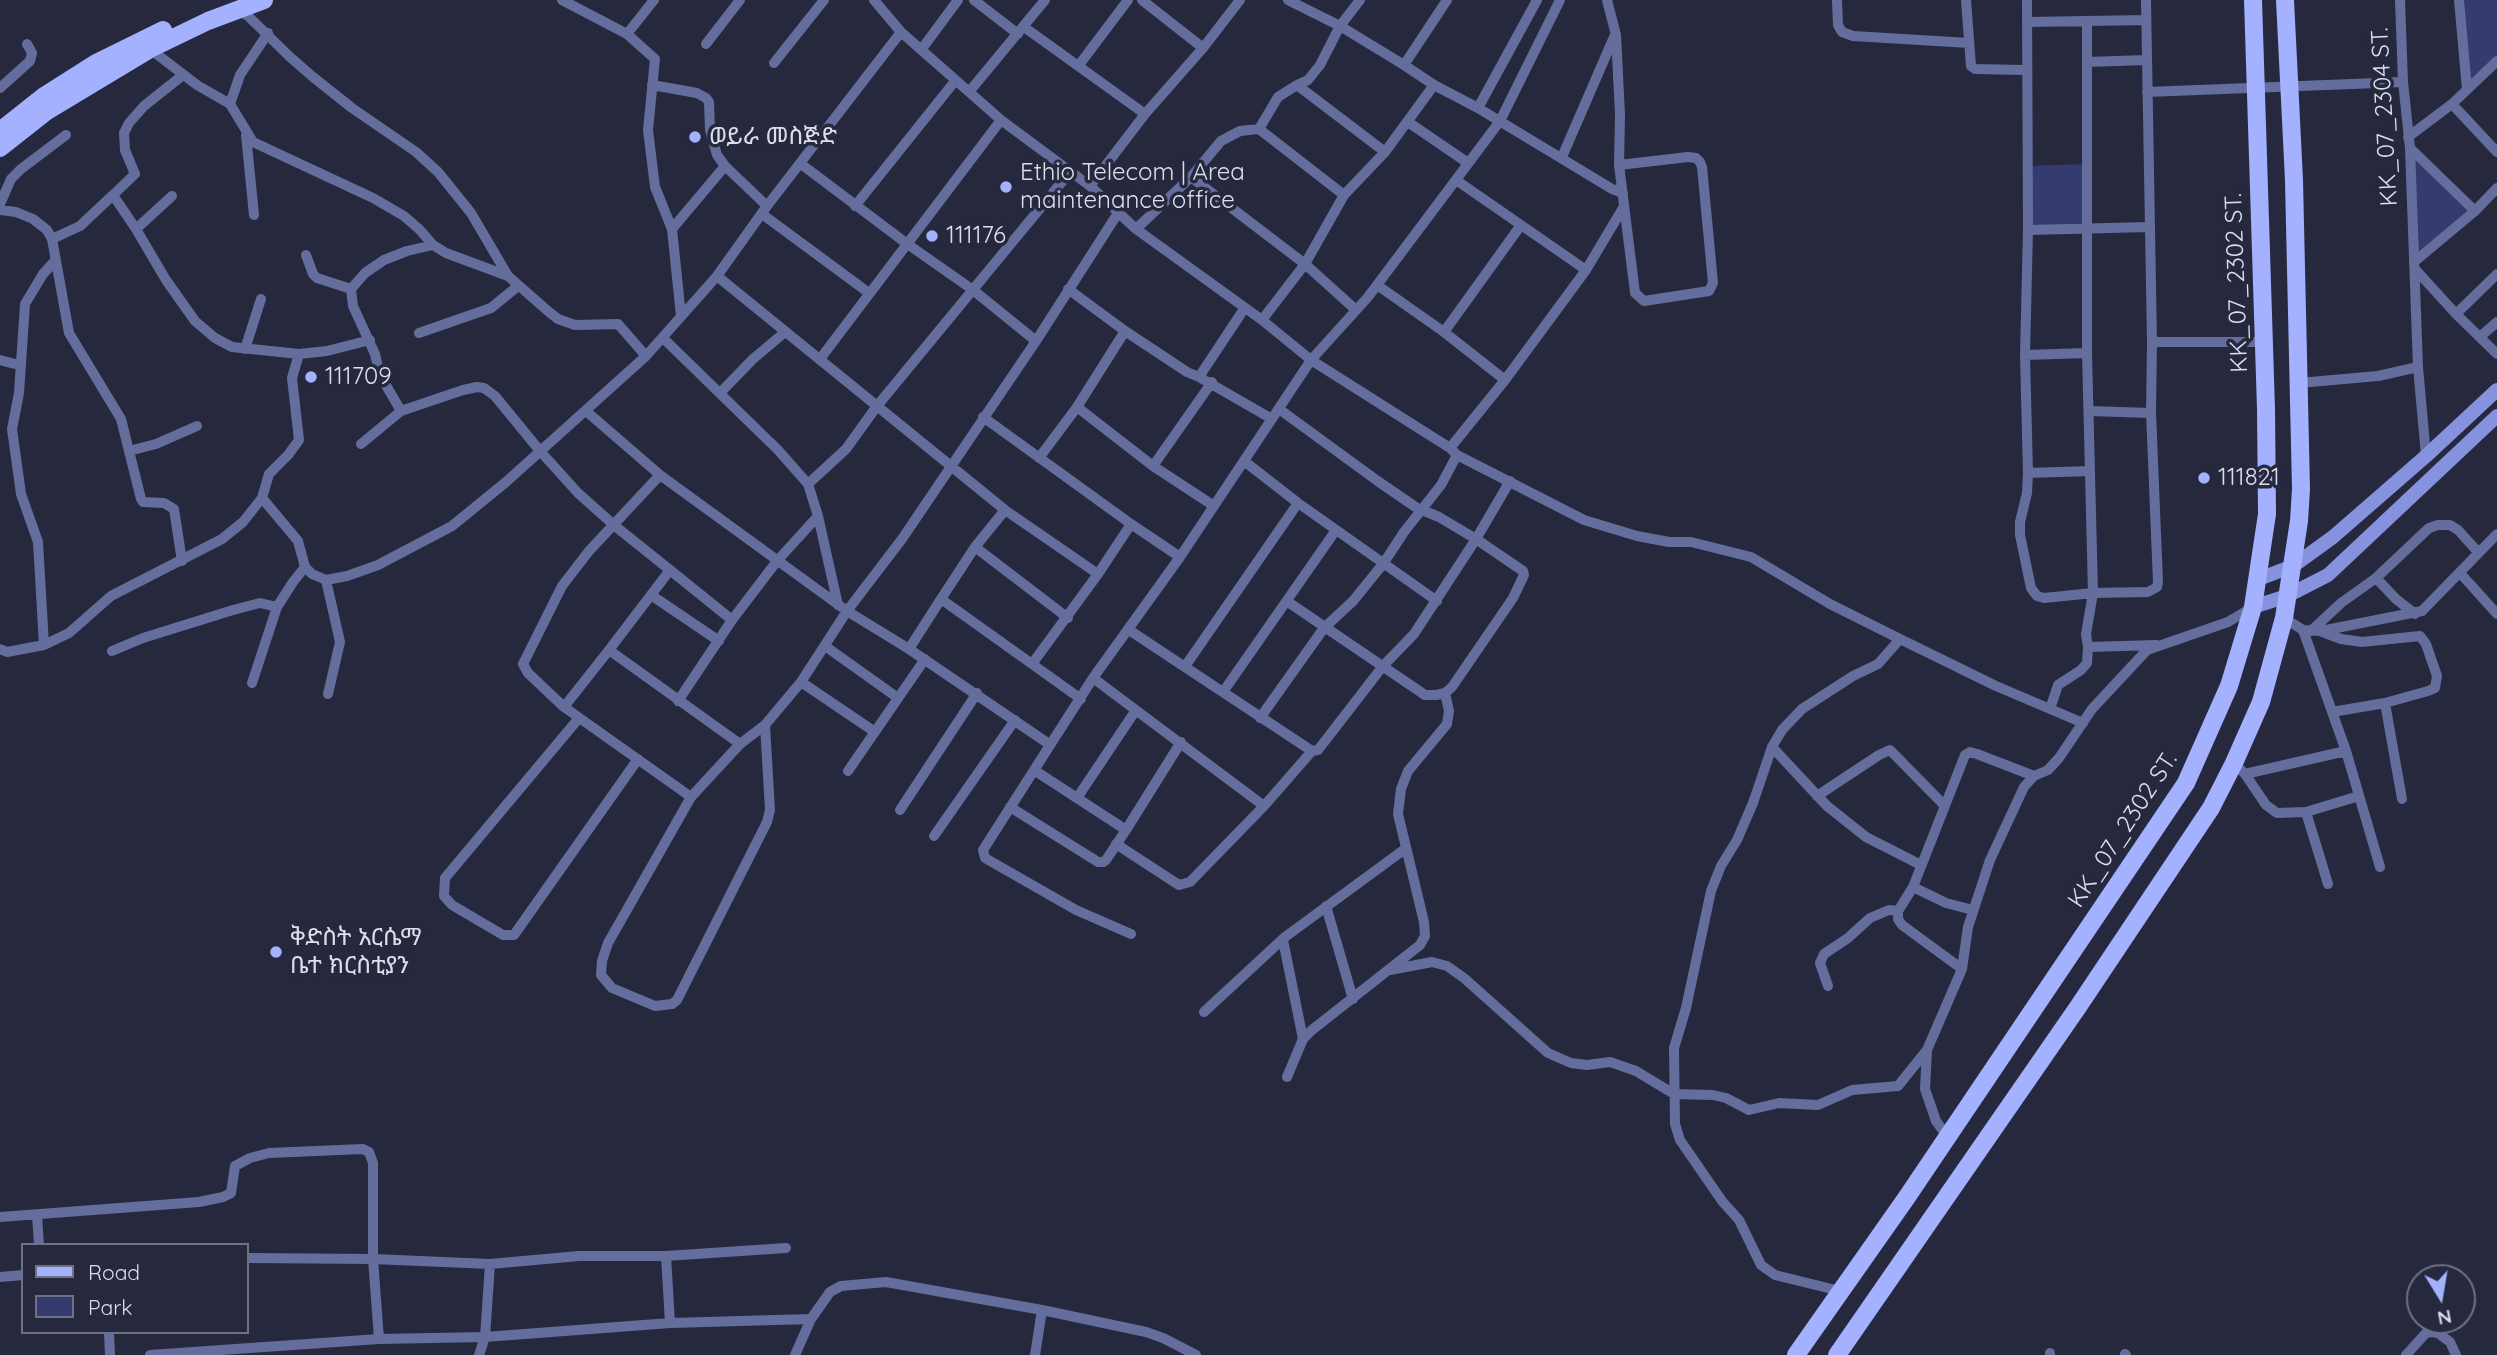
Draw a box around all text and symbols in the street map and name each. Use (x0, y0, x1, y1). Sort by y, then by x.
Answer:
street label: KK_07_2304 ST. (2366, 27, 2404, 207)
place label: ወይራ መስጅድ (709, 123, 837, 151)
marker: ወይራ መስጅድ (687, 129, 703, 145)
place label: Ethio Telecom | Area maintenance office (1020, 159, 1245, 215)
marker: Ethio Telecom | Area maintenance office (998, 179, 1014, 195)
street label: KK_07_2302 ST. (2219, 193, 2255, 373)
place label: 111176 (946, 222, 1006, 250)
marker: 111176 (924, 228, 940, 244)
place label: 111709 (325, 363, 392, 391)
marker: 111709 (303, 369, 319, 385)
place label: 111821 (2218, 464, 2280, 492)
marker: 111821 (2196, 470, 2212, 486)
street label: KK_07_2302 ST. (2062, 747, 2184, 913)
place label: ቅድስት አርሴማ ቤተ ክርስቲያን (290, 924, 422, 980)
marker: ቅድስት አርሴማ ቤተ ክርስቲያን (268, 944, 284, 960)
legend (21, 1243, 248, 1334)
text: Road (88, 1259, 140, 1285)
north arrow (2406, 1264, 2476, 1334)
text: Park (88, 1294, 132, 1320)
text: N (2435, 1305, 2454, 1331)

